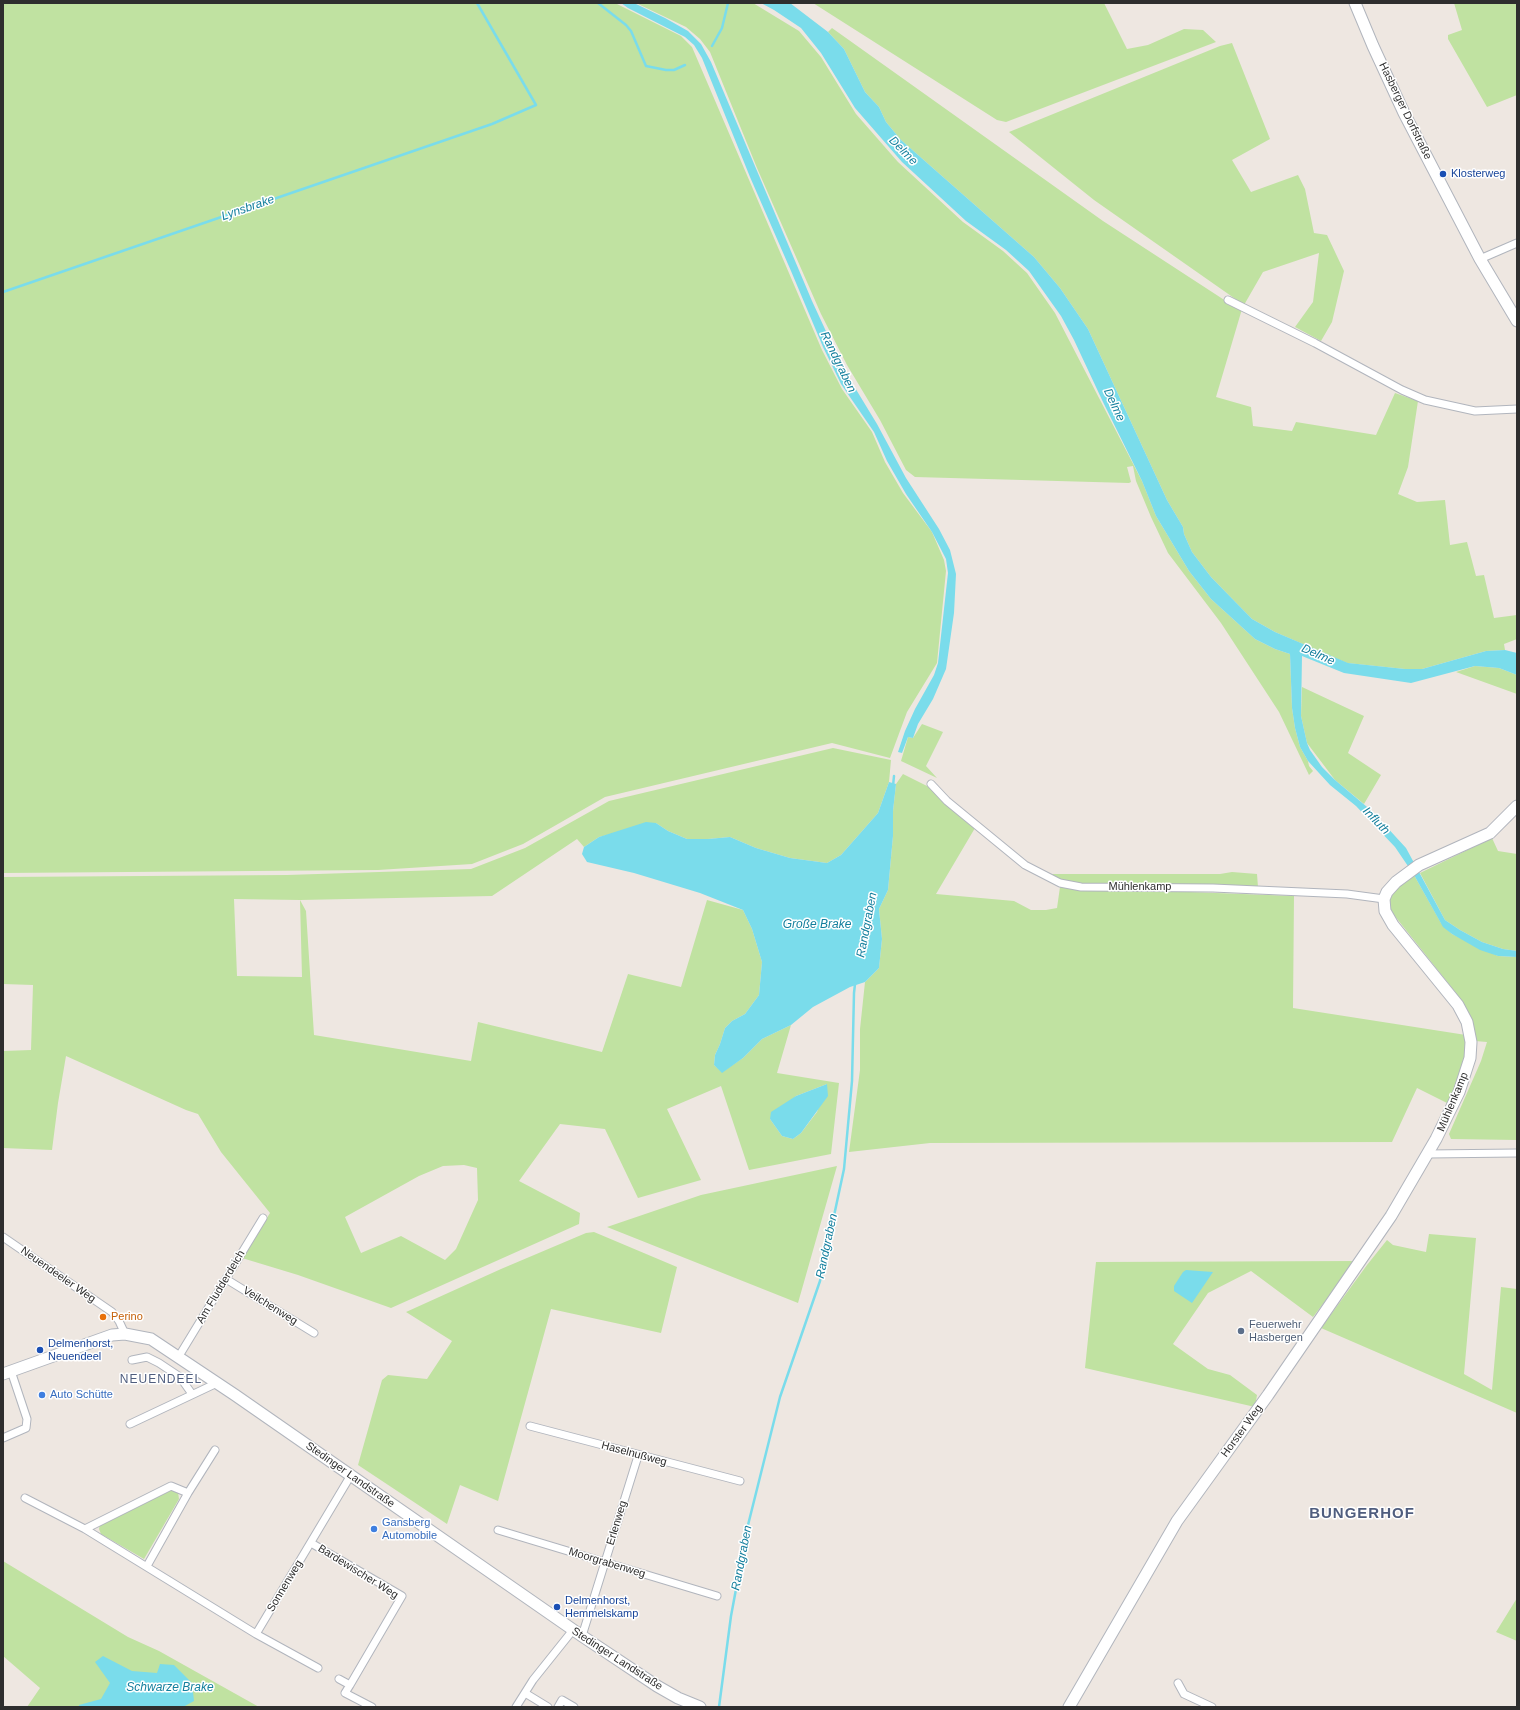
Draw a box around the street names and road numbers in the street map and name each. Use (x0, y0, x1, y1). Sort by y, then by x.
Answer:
street label: Hasberger Dorfstraße (1376, 60, 1434, 162)
street label: Mühlenkamp (1109, 880, 1171, 894)
street label: Mühlenkamp (1435, 1070, 1471, 1134)
street label: Neuendeeler Weg (18, 1244, 98, 1306)
street label: Am Fludderdeich (194, 1248, 248, 1326)
street label: Veilchenweg (240, 1284, 300, 1328)
street label: Horster Weg (1219, 1402, 1265, 1460)
street label: Stedinger Landstraße (303, 1439, 397, 1511)
street label: Haselnußweg (600, 1439, 668, 1469)
street label: Erlenweg (604, 1499, 630, 1547)
street label: Bardewischer Weg (315, 1542, 401, 1602)
street label: Moorgrabenweg (567, 1545, 647, 1581)
street label: Sonnenweg (264, 1558, 306, 1614)
street label: Stedinger Landstraße (569, 1625, 665, 1693)

